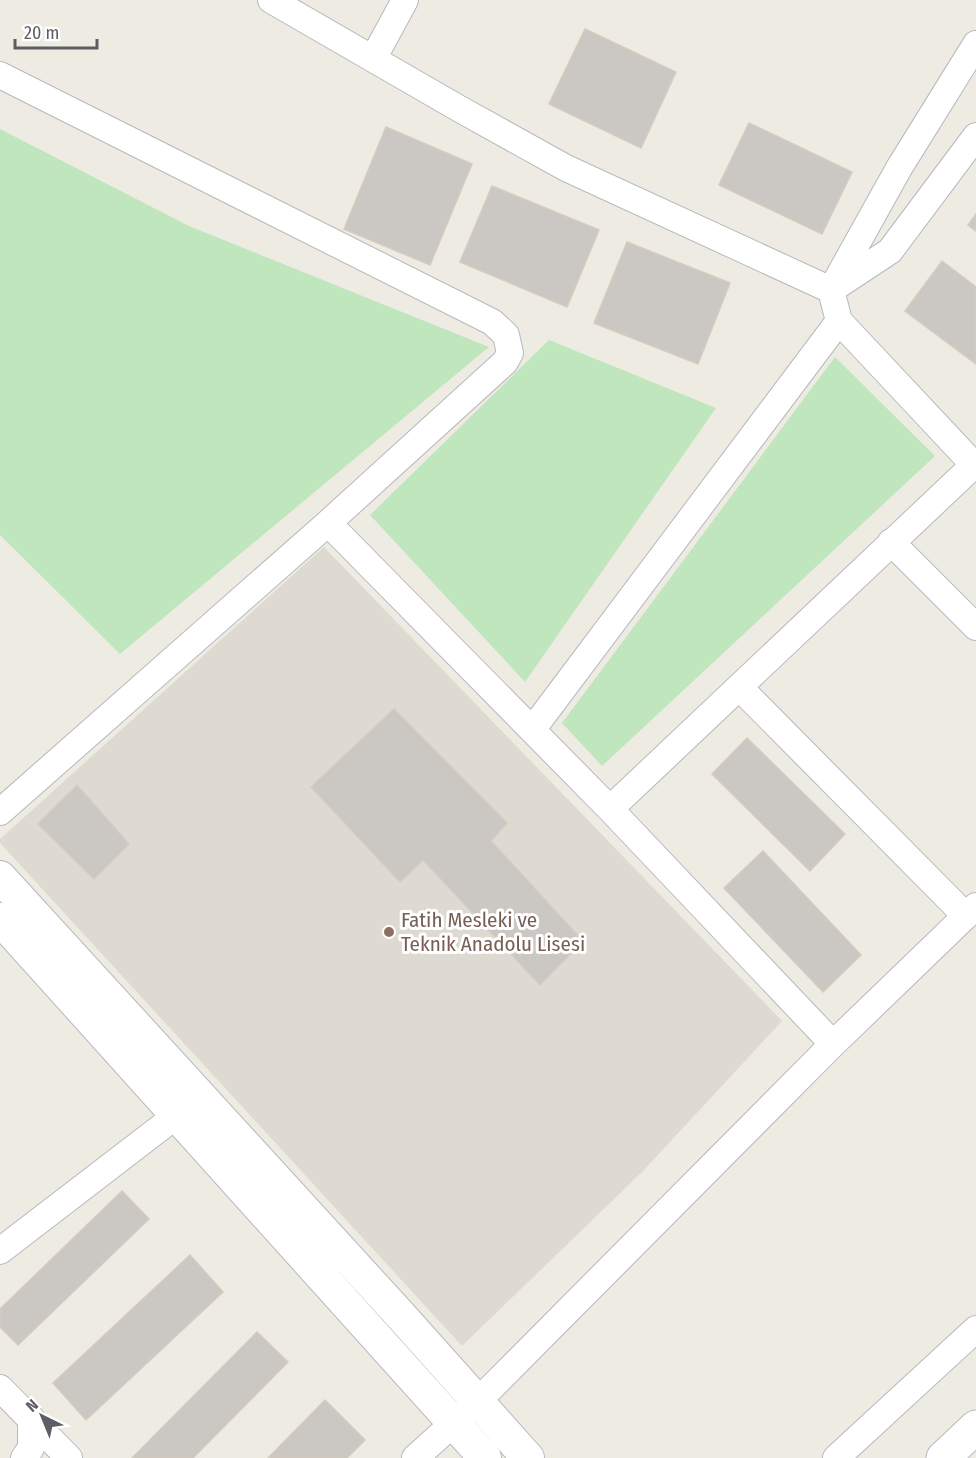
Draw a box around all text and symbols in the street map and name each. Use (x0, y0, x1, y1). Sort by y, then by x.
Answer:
scale bar (15, 12, 98, 50)
text: 20 m (24, 22, 59, 44)
place label: Fatih Mesleki ve Teknik Anadolu Lisesi (401, 907, 585, 957)
marker: Fatih Mesleki ve Teknik Anadolu Lisesi (382, 925, 396, 939)
north arrow (12, 1386, 72, 1446)
text: N (22, 1395, 42, 1416)

